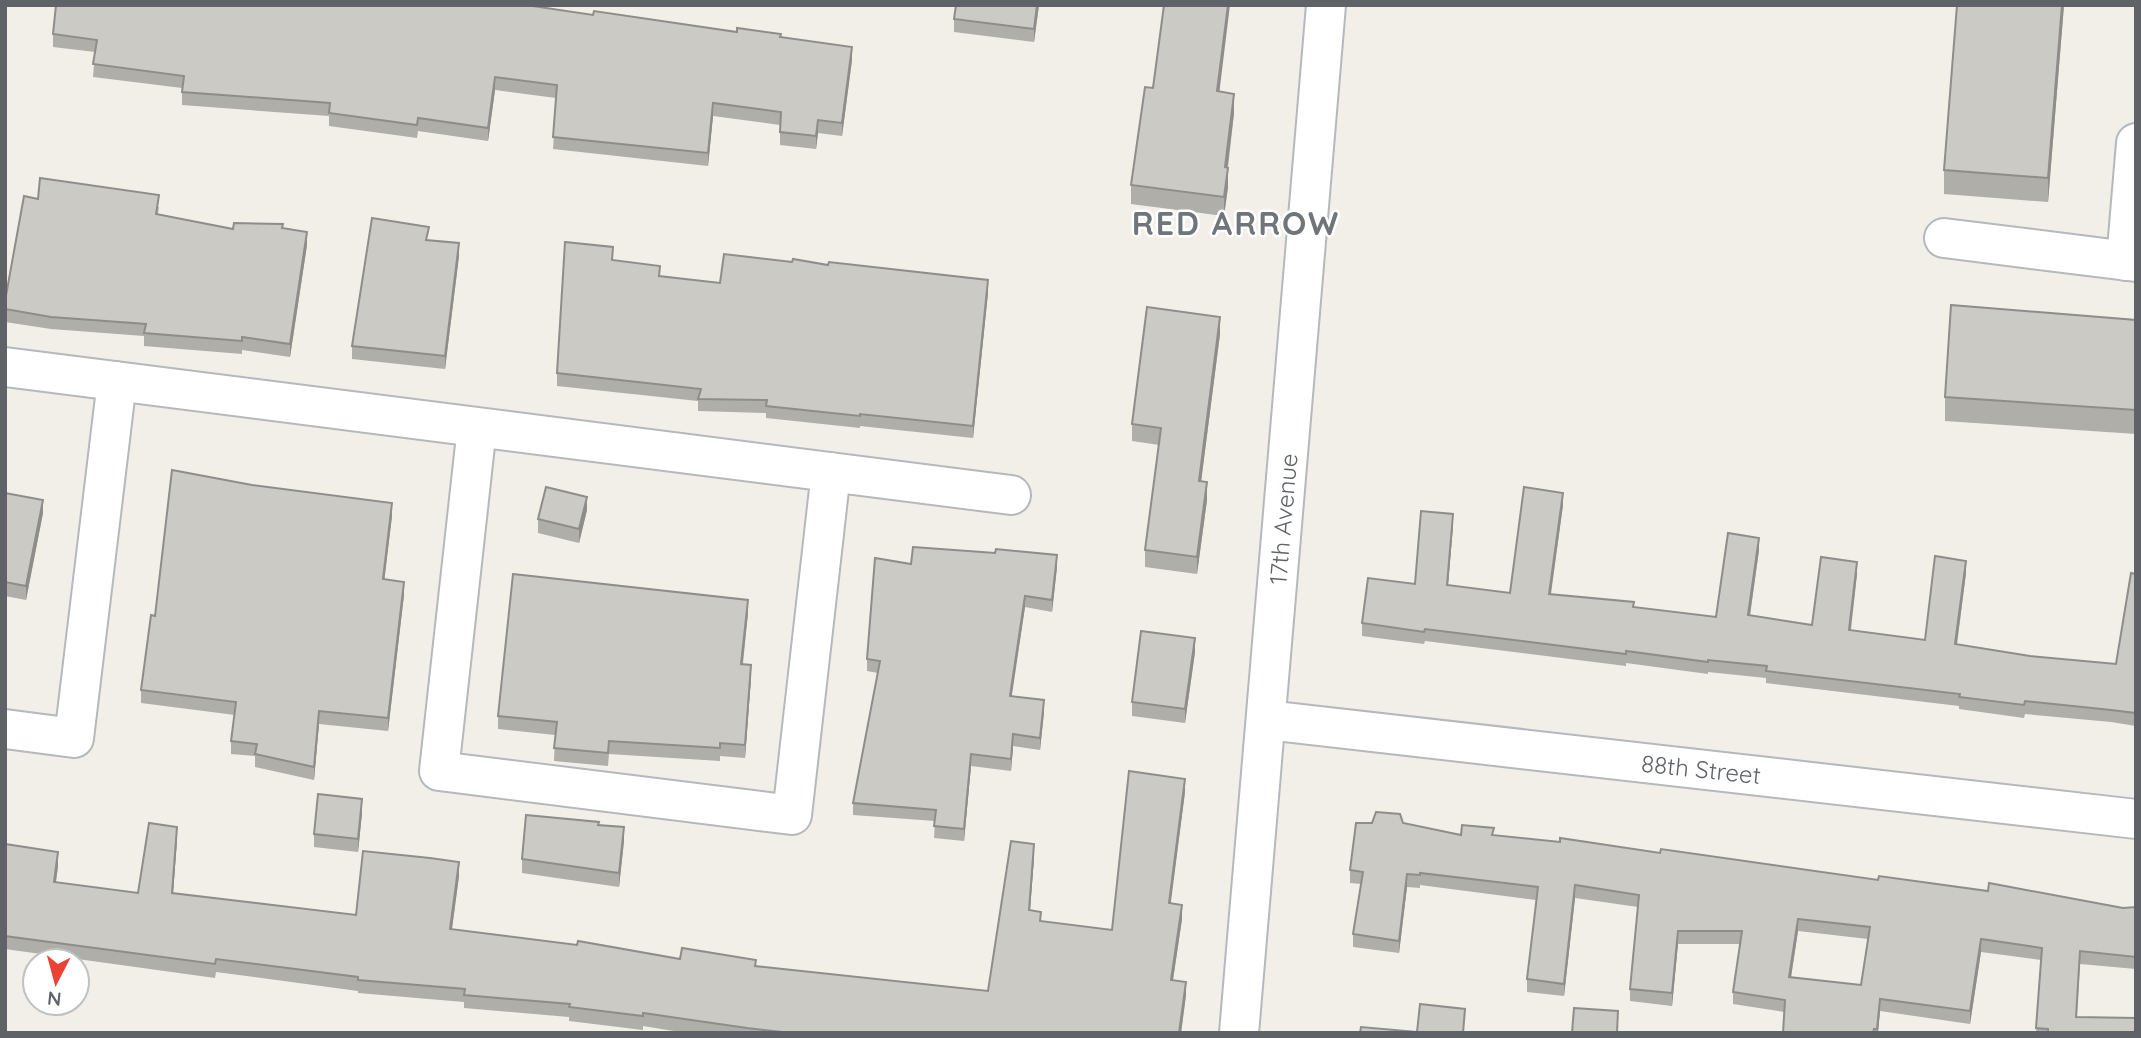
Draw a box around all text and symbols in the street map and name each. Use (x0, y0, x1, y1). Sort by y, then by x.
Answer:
district label: RED ARROW (1132, 203, 1340, 243)
street label: 17th Avenue (1262, 452, 1304, 586)
street label: 88th Street (1640, 748, 1762, 790)
north arrow (21, 947, 91, 1017)
text: N (46, 986, 62, 1012)

